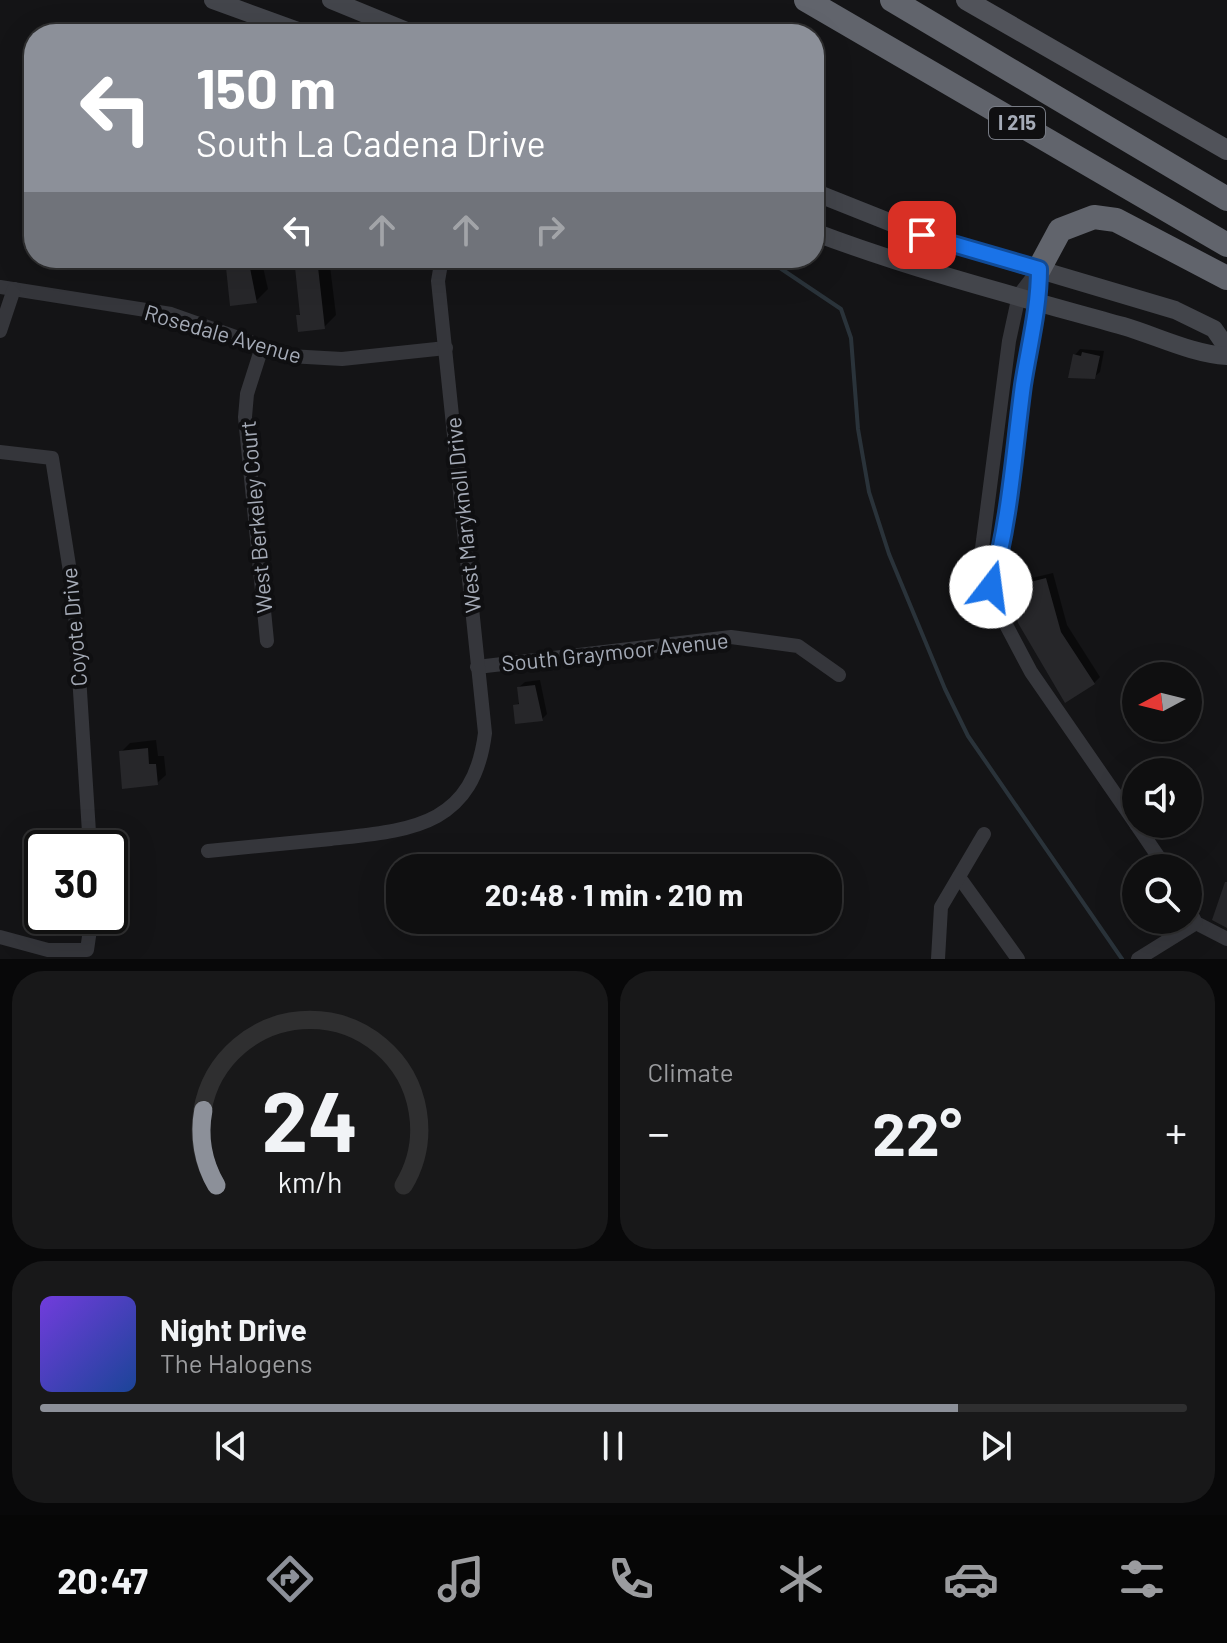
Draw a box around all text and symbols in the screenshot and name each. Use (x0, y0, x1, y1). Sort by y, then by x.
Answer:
text: 150 m (196, 53, 336, 120)
icon: left (64, 56, 168, 160)
road number: I 215 (989, 107, 1045, 139)
text: South La Cadena Drive (196, 121, 546, 164)
pin (888, 201, 956, 269)
icon: left (276, 208, 320, 252)
icon: ahead (360, 208, 404, 252)
icon: ahead (444, 208, 488, 252)
icon: right (528, 208, 572, 252)
icon: arrive (900, 213, 944, 257)
street label: Rosedale Avenue (142, 298, 305, 368)
street label: West Maryknoll Drive (439, 416, 485, 614)
street label: West Berkeley Court (234, 420, 276, 614)
position arrow (949, 545, 1033, 629)
street label: Coyote Drive (55, 567, 91, 688)
street label: South Graymoor Avenue (500, 626, 730, 676)
north arrow (1122, 662, 1202, 742)
map controls (1122, 662, 1202, 934)
button: sound (1122, 758, 1202, 838)
speed limit sign: 30 (24, 830, 128, 934)
button: search (1122, 854, 1202, 934)
text: 20:48 · 1 min · 210 m (485, 876, 743, 912)
text: Climate (648, 1056, 734, 1087)
text: 24 (261, 1069, 358, 1169)
text: 22° (872, 1096, 962, 1168)
text: − (648, 1105, 670, 1158)
text: + (1165, 1105, 1187, 1158)
text: km/h (277, 1164, 342, 1199)
text: Night Drive (160, 1311, 307, 1347)
text: The Halogens (160, 1347, 312, 1378)
icon: previous (209, 1424, 253, 1468)
icon: pause (591, 1424, 635, 1468)
icon: next (974, 1424, 1018, 1468)
icon: directions (262, 1551, 318, 1607)
icon: music (433, 1551, 489, 1607)
icon: phone (603, 1551, 659, 1607)
icon: climate (773, 1551, 829, 1607)
icon: car (943, 1551, 999, 1607)
icon: filters (1114, 1551, 1170, 1607)
text: 20:47 (57, 1558, 148, 1601)

